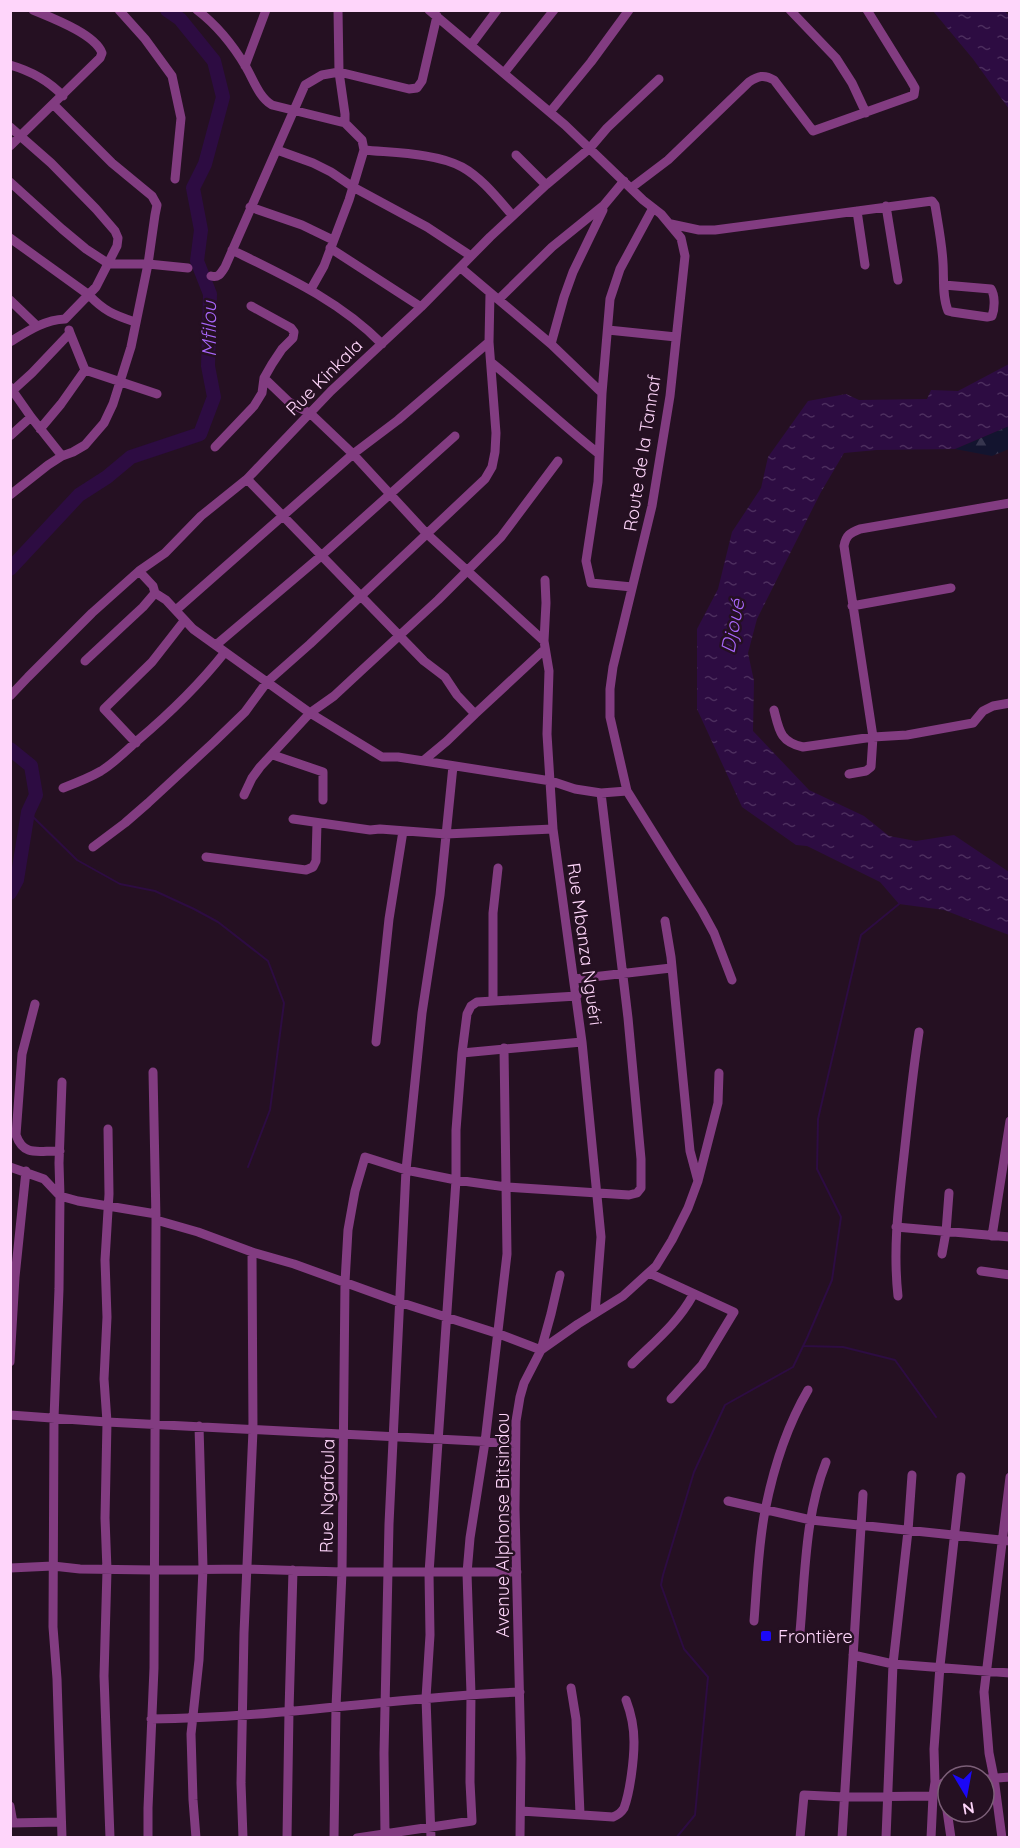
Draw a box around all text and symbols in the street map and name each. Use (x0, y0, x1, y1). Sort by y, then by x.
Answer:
water label: Mfilou (196, 299, 221, 357)
street label: Rue Kinkala (281, 334, 367, 420)
street label: Route de la Tannaf (618, 373, 666, 533)
water label: Djoué (715, 596, 750, 655)
street label: Rue Mbanza Nguéri (562, 861, 608, 1027)
street label: Avenue Alphonse Bitsindou (491, 1413, 514, 1637)
street label: Rue Ngafoula (315, 1439, 339, 1553)
place label: Frontière (778, 1625, 853, 1648)
marker: Frontière (759, 1629, 773, 1643)
north arrow (936, 1764, 996, 1824)
text: N (961, 1798, 976, 1820)

